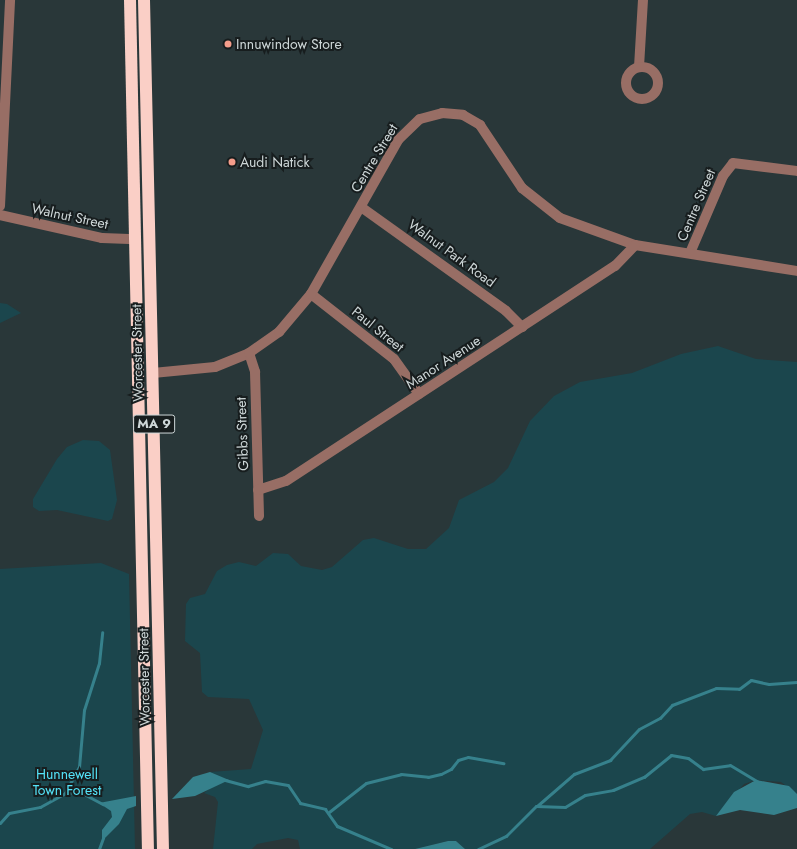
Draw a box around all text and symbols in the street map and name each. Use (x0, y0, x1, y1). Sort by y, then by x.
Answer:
place label: Innuwindow Store (236, 36, 342, 52)
marker: Innuwindow Store (223, 39, 233, 49)
street label: Centre Street (347, 121, 401, 195)
place label: Audi Natick (240, 154, 310, 170)
marker: Audi Natick (227, 157, 237, 167)
street label: Centre Street (673, 166, 719, 244)
street label: Walnut Street (30, 200, 110, 232)
street label: Walnut Park Road (405, 216, 499, 290)
street label: Paul Street (349, 303, 407, 355)
street label: Worcester Street (128, 304, 146, 402)
street label: Manor Avenue (402, 332, 484, 392)
street label: Gibbs Street (232, 397, 252, 471)
road number: MA 9 (133, 413, 175, 435)
street label: Worcester Street (135, 628, 153, 726)
park label: Hunnewell Town Forest (33, 766, 101, 798)

